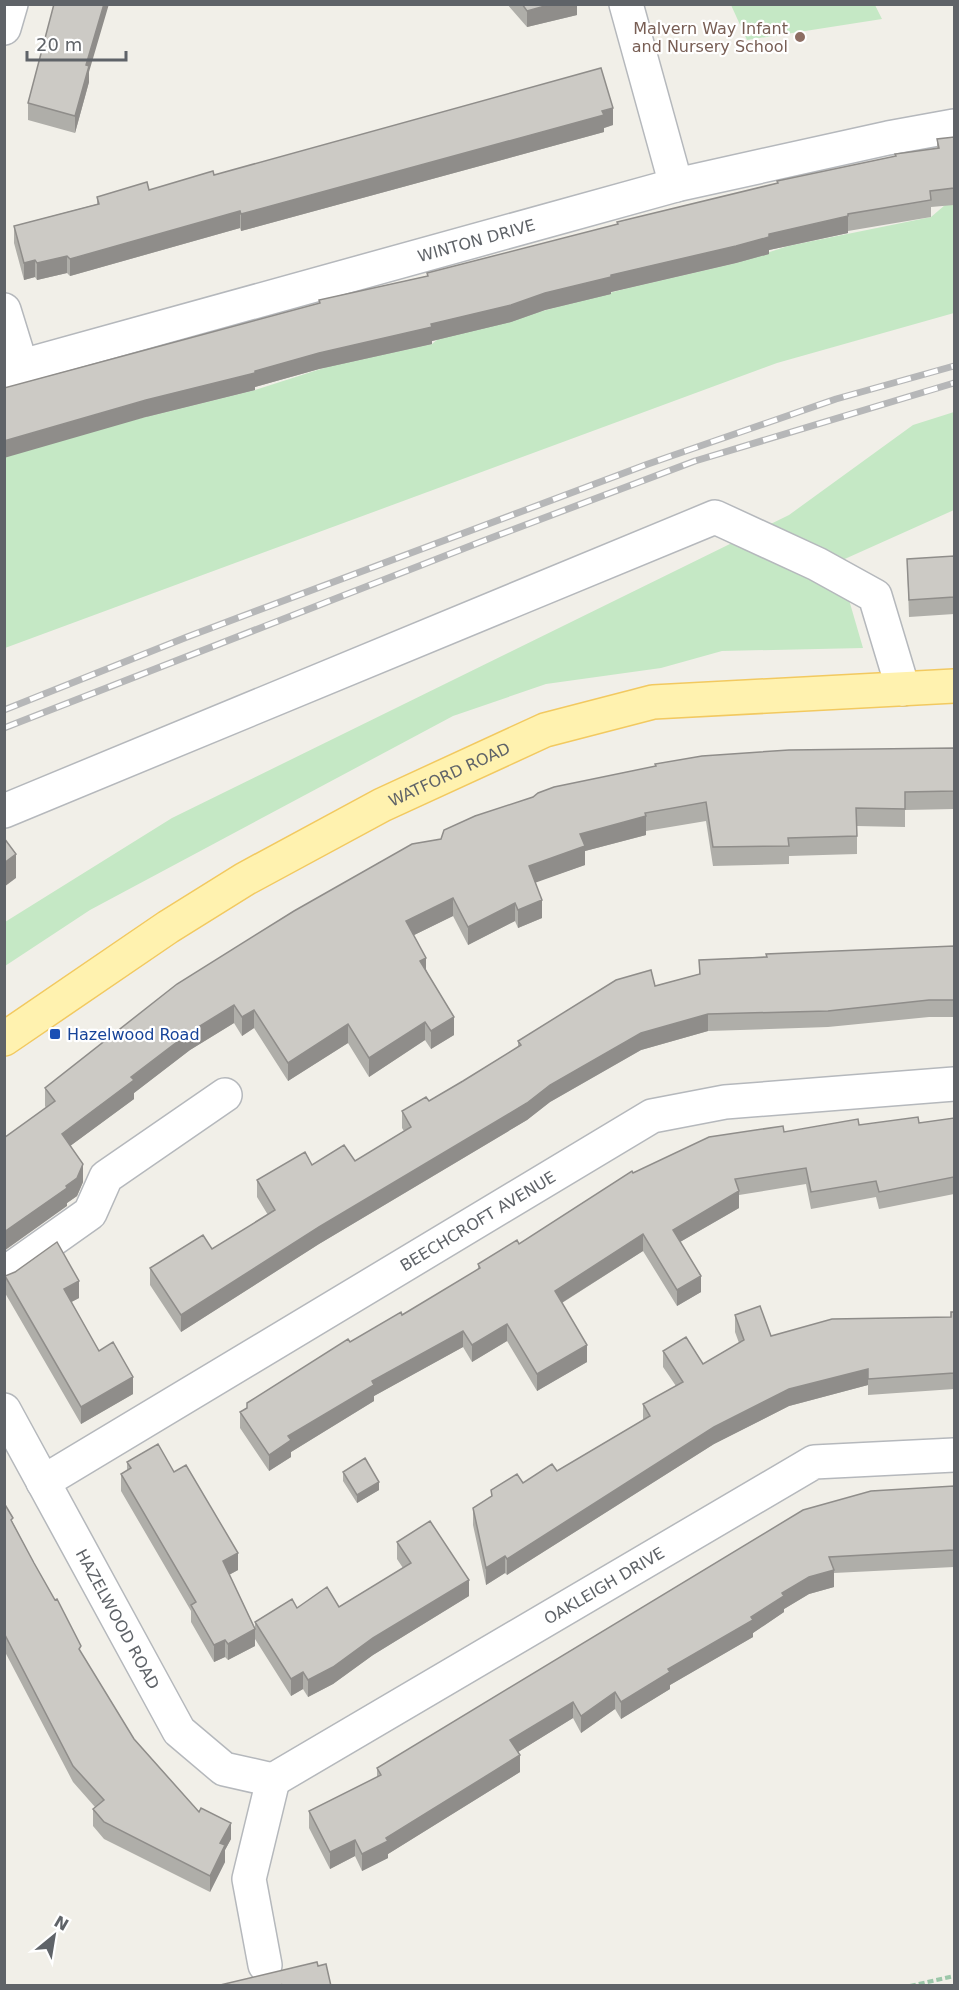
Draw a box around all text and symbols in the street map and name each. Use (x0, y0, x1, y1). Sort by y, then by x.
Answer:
place label: Malvern Way Infant and Nursery School (632, 19, 788, 56)
scale bar (27, 24, 126, 62)
marker: Malvern Way Infant and Nursery School (793, 30, 807, 44)
text: 20 m (36, 34, 82, 55)
street label: WINTON DRIVE (415, 215, 537, 266)
street label: WATFORD ROAD (386, 738, 513, 811)
place label: Hazelwood Road (67, 1025, 200, 1044)
marker: Hazelwood Road (48, 1027, 62, 1041)
street label: BEECHCROFT AVENUE (397, 1167, 559, 1275)
street label: OAKLEIGH DRIVE (541, 1543, 668, 1629)
street label: HAZELWOOD ROAD (72, 1546, 163, 1693)
north arrow (24, 1906, 84, 1966)
text: N (51, 1912, 72, 1935)

